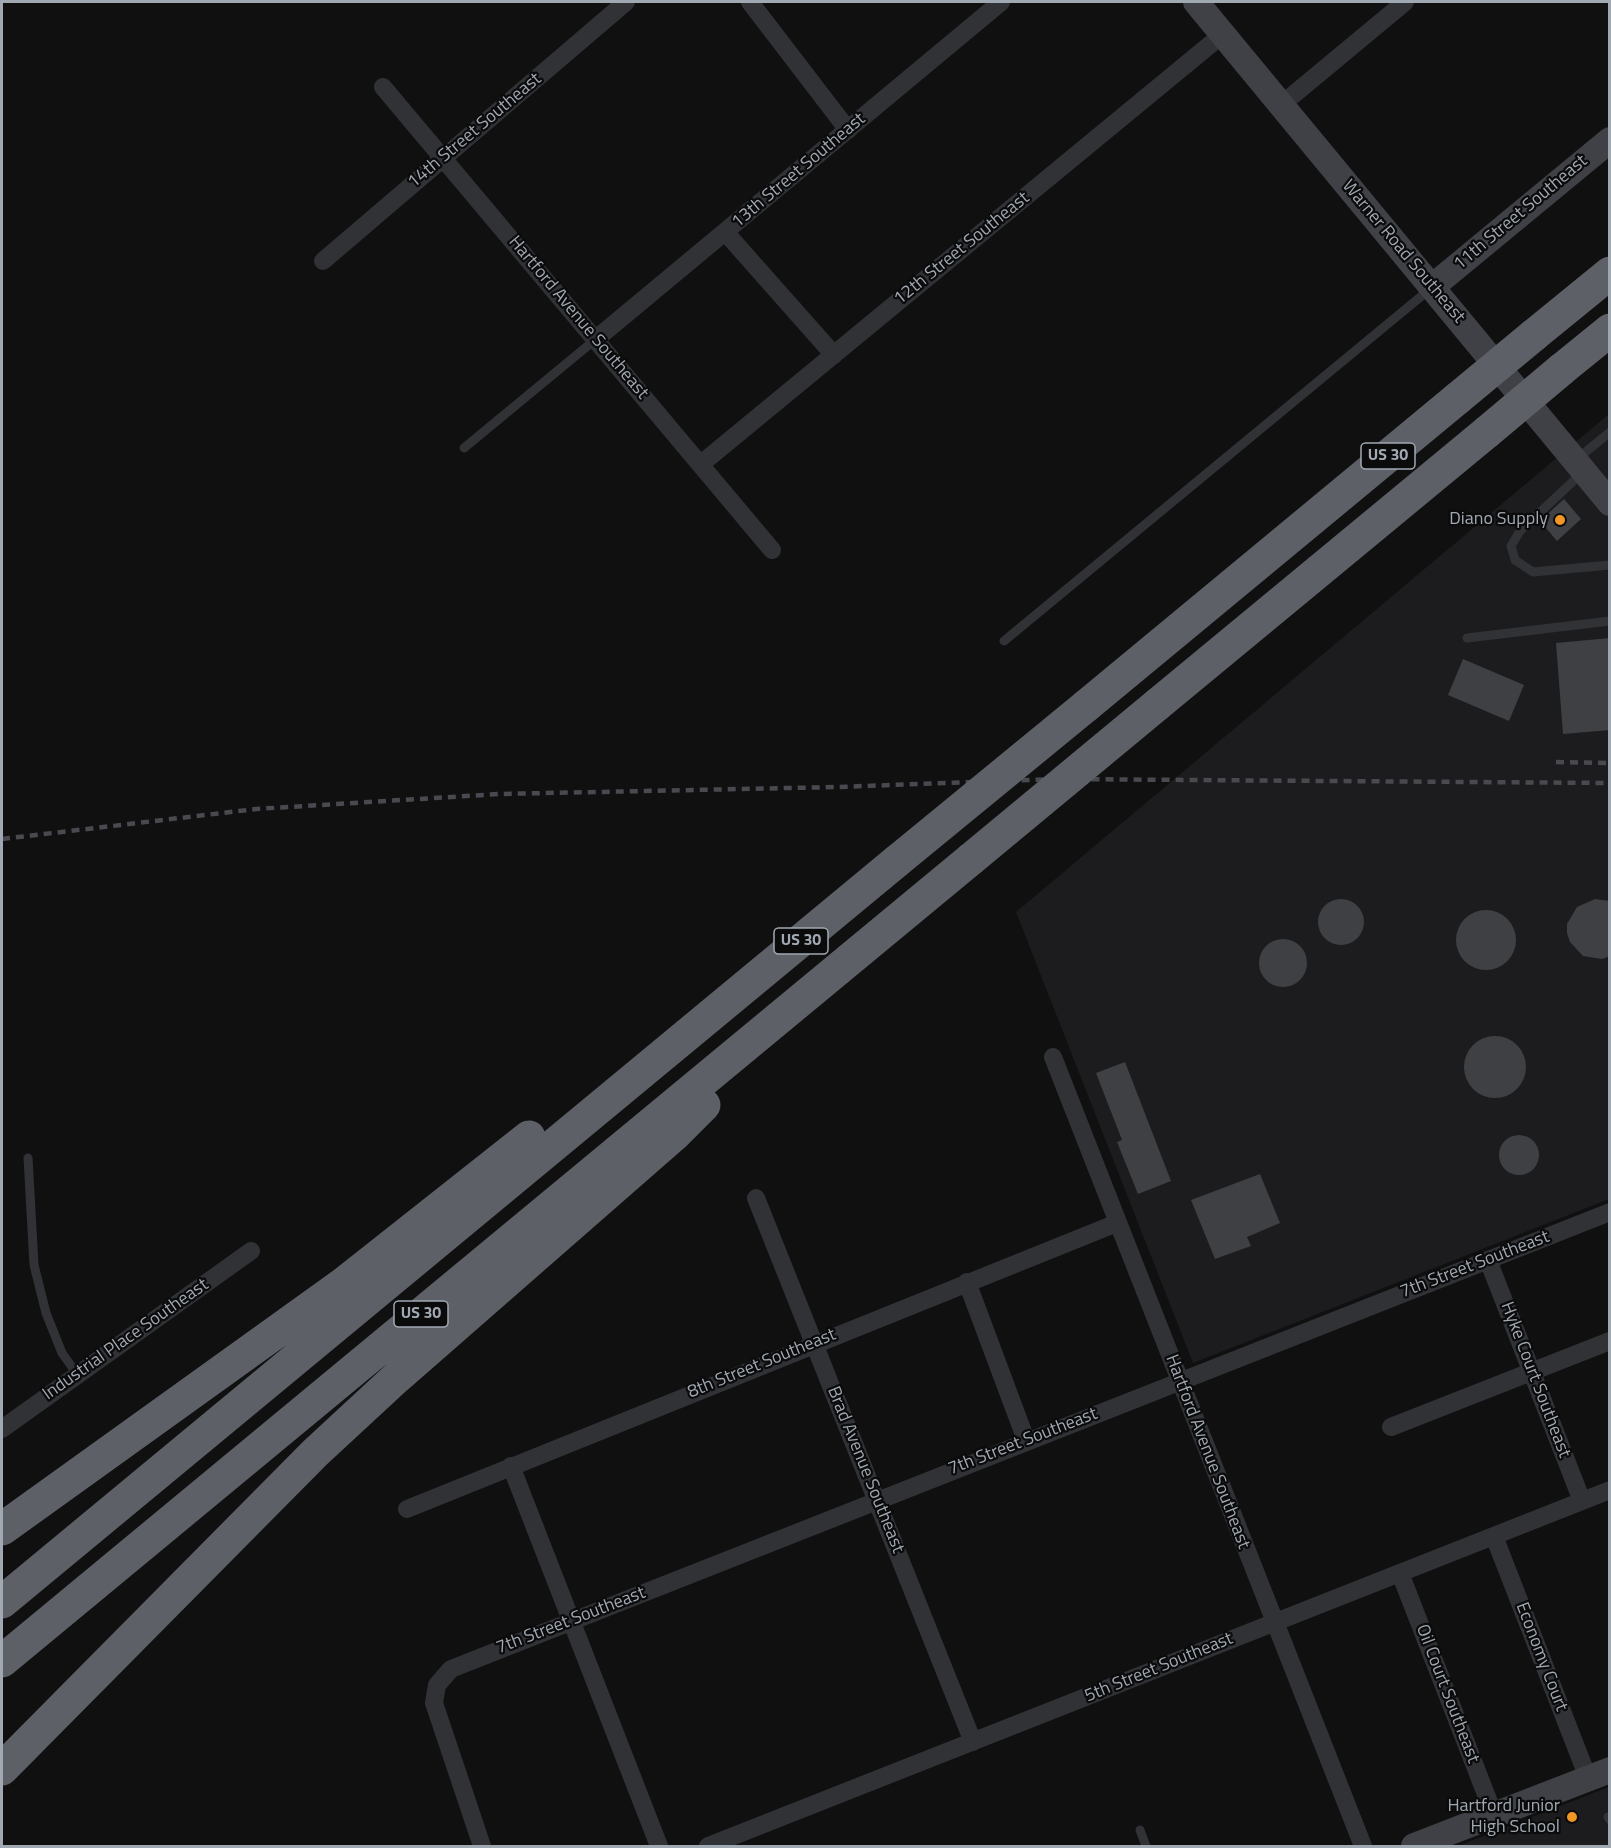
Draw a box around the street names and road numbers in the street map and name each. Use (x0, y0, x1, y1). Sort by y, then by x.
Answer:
street label: 14th Street Southeast (404, 69, 546, 193)
street label: 13th Street Southeast (728, 109, 870, 233)
street label: 11th Street Southeast (1450, 151, 1592, 275)
street label: Warner Road Southeast (1337, 176, 1469, 328)
street label: 12th Street Southeast (890, 188, 1034, 310)
street label: Hartford Avenue Southeast (503, 232, 653, 404)
road number: US 30 (1361, 443, 1415, 469)
road number: US 30 (774, 928, 828, 954)
street label: 7th Street Southeast (1397, 1227, 1553, 1303)
street label: Industrial Place Southeast (39, 1275, 213, 1405)
street label: Hyke Court Southeast (1495, 1299, 1575, 1461)
road number: US 30 (394, 1301, 448, 1327)
street label: 8th Street Southeast (685, 1324, 839, 1404)
street label: Hartford Avenue Southeast (1160, 1352, 1254, 1552)
street label: Brad Avenue Southeast (822, 1384, 908, 1556)
street label: 7th Street Southeast (945, 1404, 1101, 1480)
street label: 7th Street Southeast (493, 1583, 649, 1659)
street label: Economy Court (1510, 1599, 1572, 1715)
street label: Oil Court Southeast (1411, 1622, 1483, 1766)
street label: 5th Street Southeast (1082, 1628, 1236, 1708)

